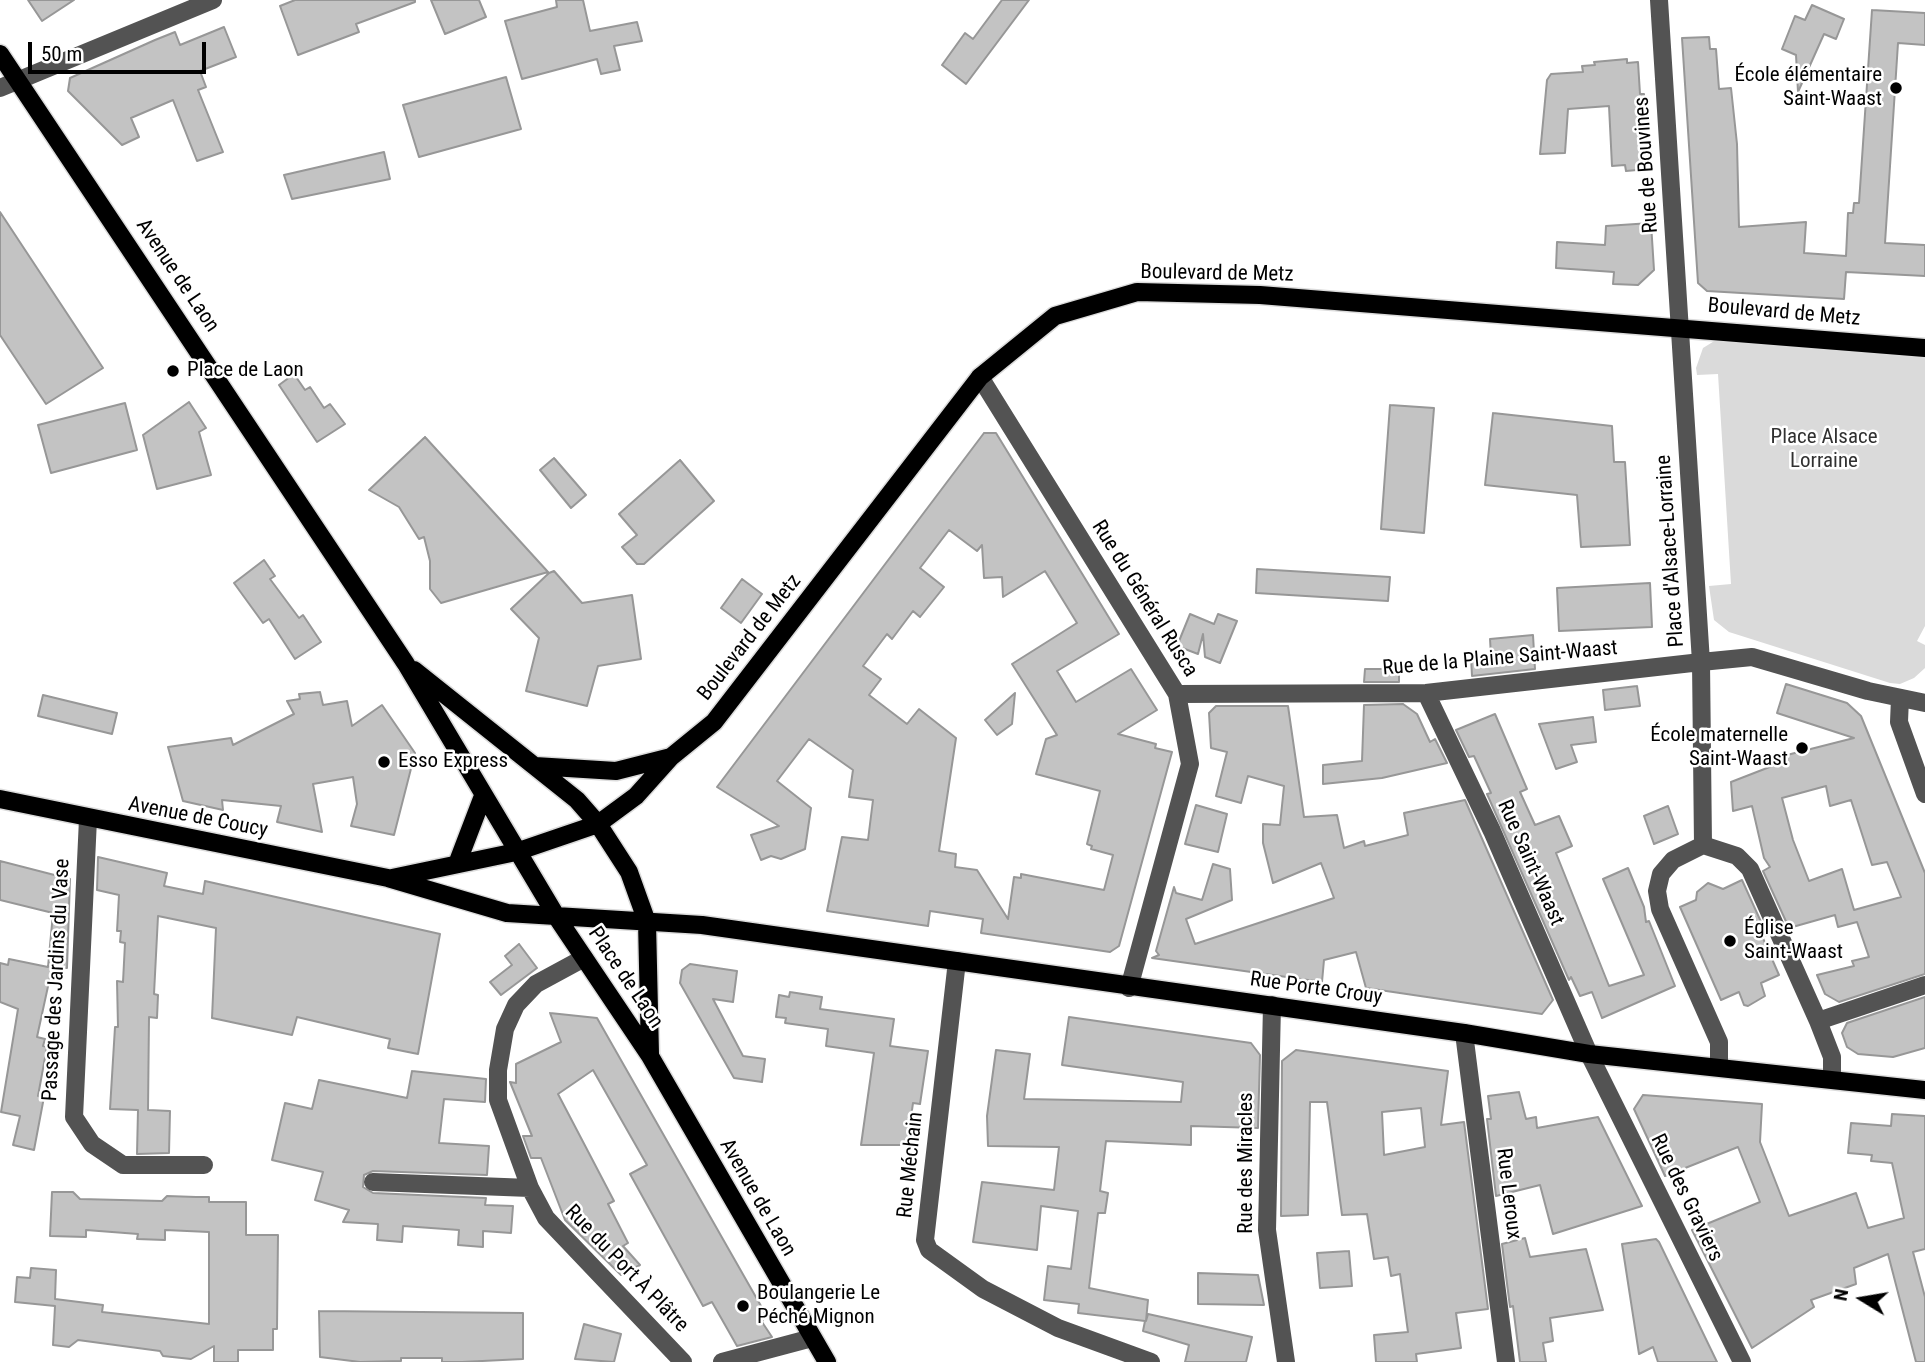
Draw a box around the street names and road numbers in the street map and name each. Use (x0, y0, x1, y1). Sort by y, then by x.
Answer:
street label: Rue de Bouvines (1630, 96, 1664, 234)
street label: Avenue de Laon (130, 215, 224, 337)
street label: Boulevard de Metz (1140, 260, 1294, 288)
street label: Boulevard de Metz (1707, 294, 1861, 332)
street label: Place d'Alsace-Lorraine (1652, 454, 1690, 648)
street label: Rue du Général Rusca (1086, 516, 1202, 682)
street label: Boulevard de Metz (693, 570, 807, 706)
street label: Rue de la Plaine Saint-Waast (1381, 636, 1619, 682)
street label: Avenue de Coucy (126, 792, 270, 844)
street label: Rue Saint-Waast (1491, 796, 1569, 930)
street label: Passage des Jardins du Vase (38, 858, 76, 1102)
street label: Place de Laon (582, 923, 668, 1033)
street label: Rue Porte Crouy (1248, 967, 1384, 1011)
street label: Rue des Miracles (1234, 1092, 1260, 1234)
street label: Rue Méchain (893, 1111, 929, 1219)
street label: Rue des Graviers (1644, 1130, 1728, 1266)
street label: Avenue de Laon (713, 1135, 801, 1261)
street label: Rue Leroux (1490, 1147, 1526, 1241)
street label: Rue du Port À Plâtre (559, 1200, 693, 1338)

